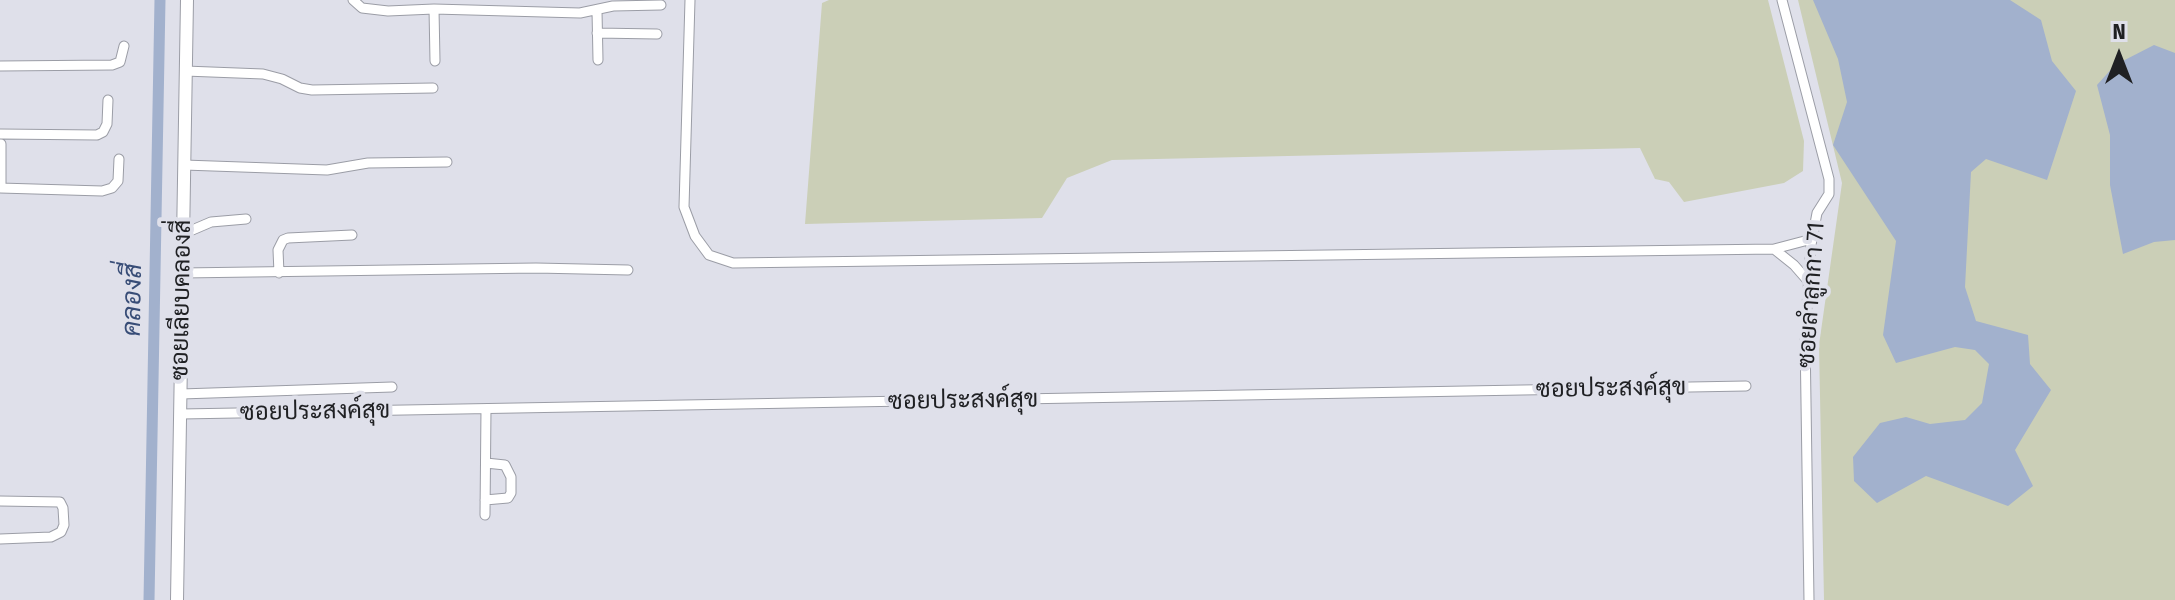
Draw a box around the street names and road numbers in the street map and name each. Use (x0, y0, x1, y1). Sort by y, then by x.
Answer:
street label: ซอยเลียบคลองสี่ (166, 220, 198, 380)
street label: ซอยลำลูกกา 71 (1793, 221, 1831, 369)
street label: ซอยประสงค์สุข (1536, 373, 1686, 405)
street label: ซอยประสงค์สุข (888, 385, 1038, 417)
street label: ซอยประสงค์สุข (240, 396, 390, 428)

